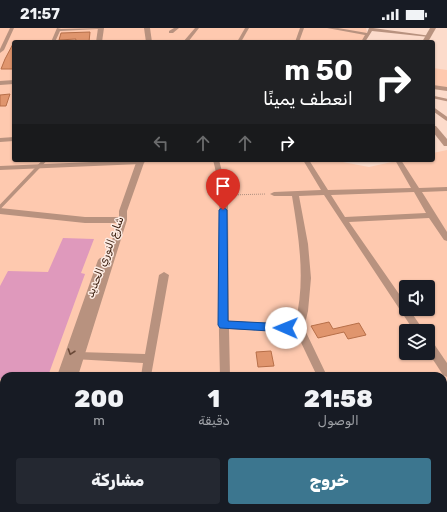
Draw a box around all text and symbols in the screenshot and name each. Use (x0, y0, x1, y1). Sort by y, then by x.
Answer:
text: 21:57 (20, 5, 60, 23)
text: 50 m (284, 54, 353, 87)
icon: right (367, 56, 419, 108)
text: انعطف يمينًا (263, 88, 353, 110)
icon: left (150, 132, 172, 154)
icon: ahead (192, 132, 214, 154)
icon: ahead (234, 132, 256, 154)
icon: right (276, 132, 298, 154)
pin (206, 169, 240, 210)
icon: arrive (212, 175, 234, 197)
street label: شارع النوري الحديد (84, 215, 128, 300)
map controls (399, 280, 435, 360)
button: sound (399, 280, 435, 316)
position arrow (265, 307, 307, 349)
button: layers (399, 324, 435, 360)
one-way arrow (67, 348, 75, 355)
text: 200 (74, 385, 124, 413)
text: 1 (208, 385, 220, 413)
text: 21:58 (304, 385, 373, 413)
text: m (93, 413, 105, 428)
text: دقيقة (198, 413, 230, 428)
text: الوصول (318, 413, 359, 428)
button: مشاركة (16, 458, 220, 504)
button: خروج (228, 458, 431, 504)

